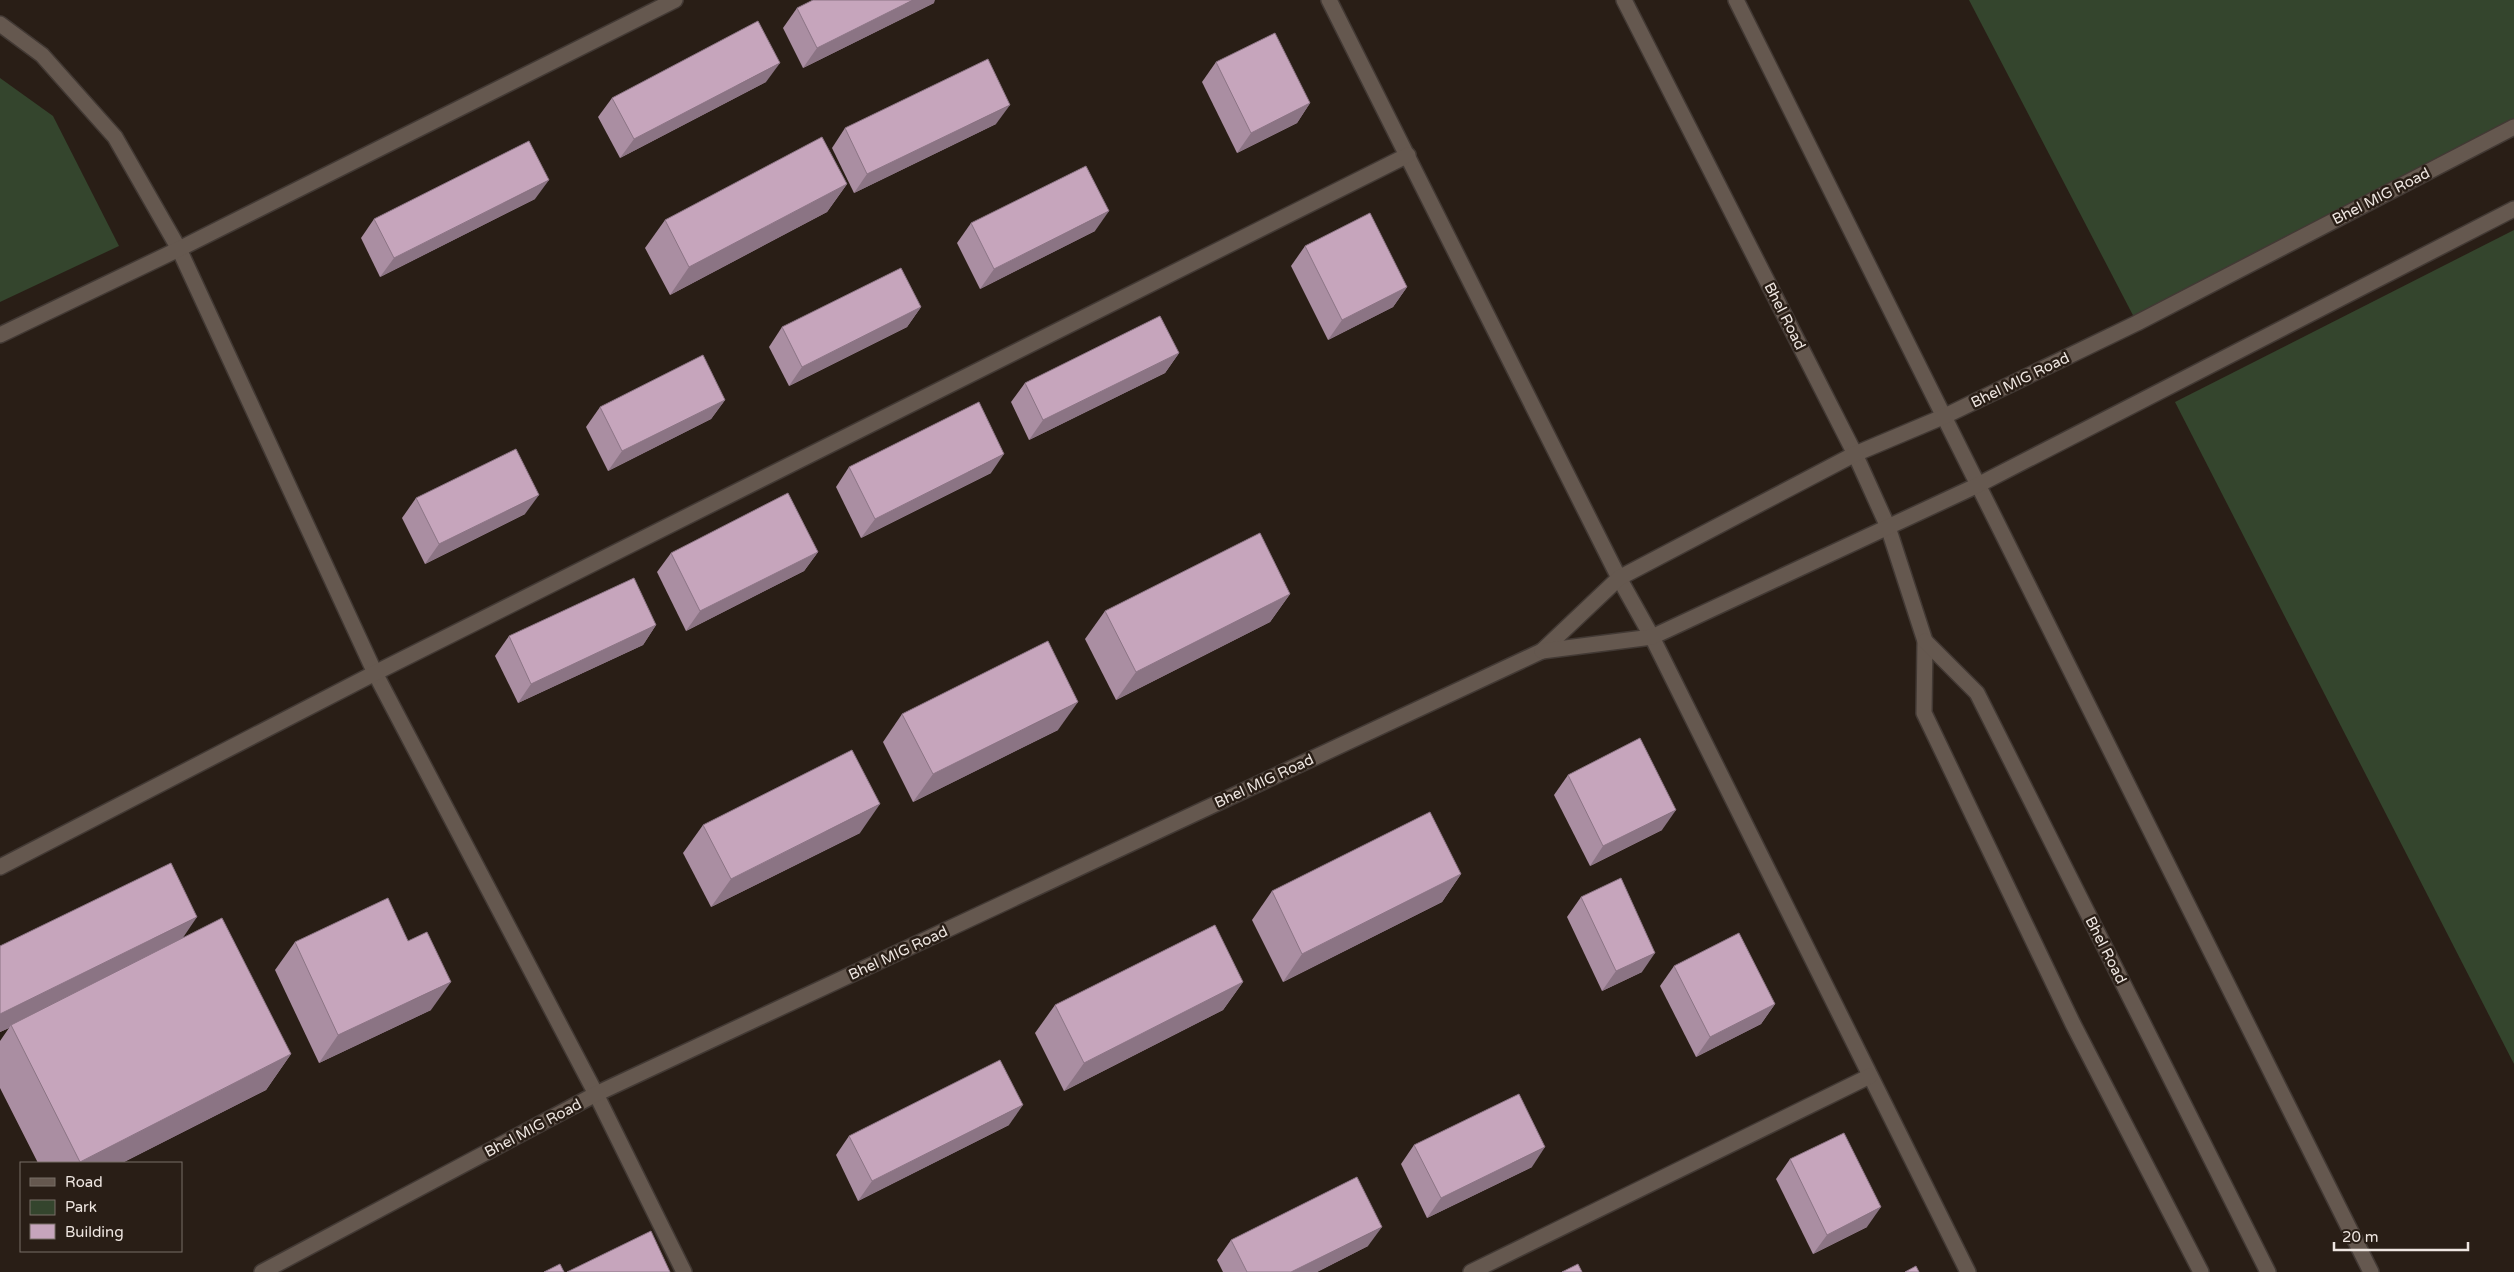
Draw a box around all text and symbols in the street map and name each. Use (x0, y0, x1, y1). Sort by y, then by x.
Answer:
street label: Bhel MIG Road (2329, 164, 2433, 228)
street label: Bhel Road (1760, 279, 1810, 353)
street label: Bhel MIG Road (1968, 348, 2072, 412)
street label: Bhel MIG Road (1212, 750, 1316, 812)
street label: Bhel Road (2081, 913, 2131, 987)
street label: Bhel MIG Road (846, 922, 950, 984)
street label: Bhel MIG Road (481, 1095, 585, 1161)
legend (20, 1162, 182, 1252)
text: Road (65, 1173, 103, 1191)
text: Park (65, 1198, 97, 1216)
scale bar (2334, 1220, 2468, 1252)
text: Building (65, 1223, 124, 1241)
text: 20 m (2342, 1228, 2379, 1246)

